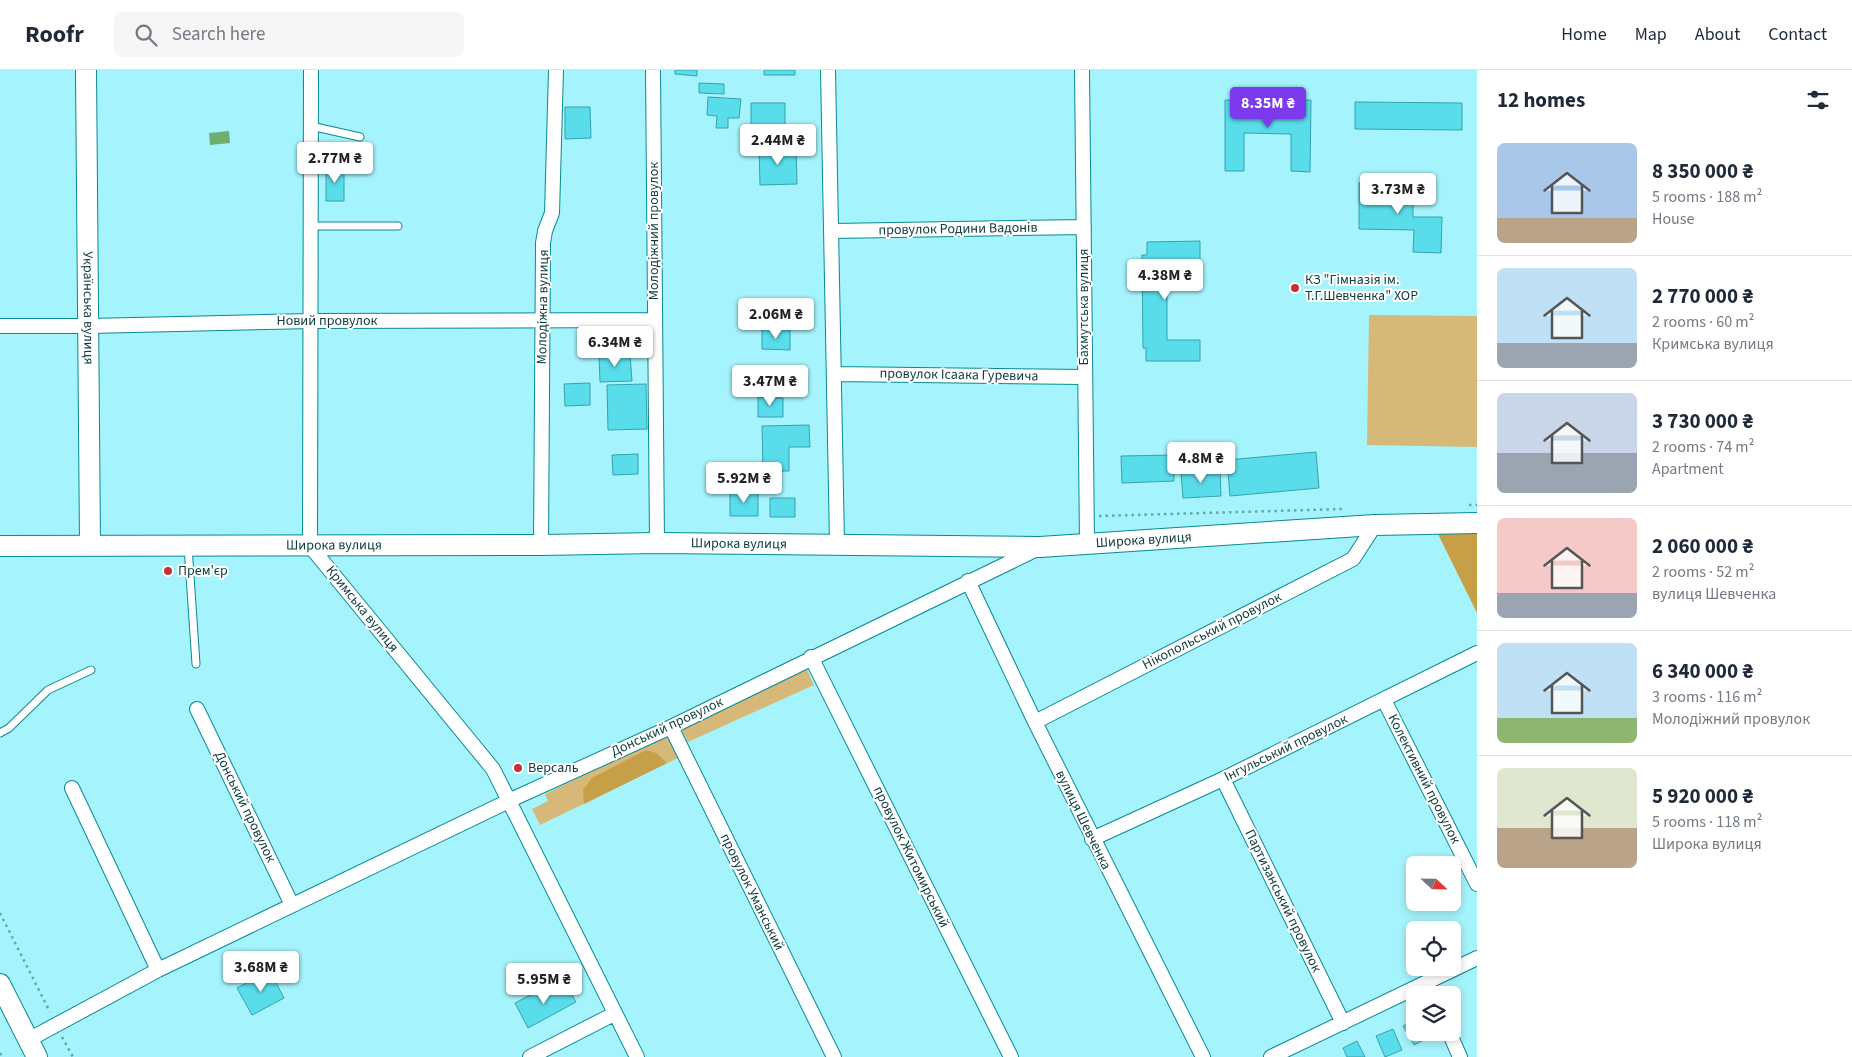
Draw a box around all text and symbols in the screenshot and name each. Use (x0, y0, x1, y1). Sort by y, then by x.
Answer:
search box (114, 12, 464, 57)
text: Roofr (25, 17, 84, 52)
icon: search (132, 21, 160, 49)
text: Search here (172, 21, 265, 48)
text: Home (1561, 22, 1607, 47)
text: Map (1635, 22, 1667, 47)
text: About (1695, 22, 1740, 47)
text: Contact (1768, 22, 1827, 47)
text: 12 homes (1497, 85, 1585, 115)
icon: filters (1804, 86, 1832, 114)
pin: 8.35M ₴ (1222, 87, 1314, 129)
text: 8.35M ₴ (1241, 92, 1295, 114)
pin: 2.44M ₴ (732, 124, 824, 166)
text: 2.44M ₴ (751, 129, 805, 151)
pin: 2.77M ₴ (289, 142, 381, 184)
text: 2.77M ₴ (308, 147, 362, 169)
text: 8 350 000 ₴ (1652, 156, 1753, 186)
street label: Молодіжний провулок (644, 162, 664, 300)
icon: home (1537, 163, 1597, 223)
pin: 3.73M ₴ (1352, 172, 1444, 215)
text: 3.73M ₴ (1371, 178, 1425, 200)
text: 5 rooms · 188 m² (1652, 186, 1762, 208)
text: House (1652, 208, 1694, 230)
street label: провулок Родини Вадонів (878, 218, 1038, 240)
street label: Молодіжна вулиця (532, 249, 554, 365)
street label: Бахмутська вулиця (1074, 249, 1094, 365)
street label: Українська вулиця (78, 251, 98, 365)
pin: 4.38M ₴ (1119, 258, 1211, 301)
text: 4.38M ₴ (1138, 264, 1192, 286)
place label: КЗ "Гімназія ім. Т.Г.Шевченка" ХОР (1305, 270, 1418, 306)
text: 2 770 000 ₴ (1652, 281, 1753, 311)
marker: КЗ "Гімназія ім. Т.Г.Шевченка" ХОР (1289, 282, 1301, 294)
icon: home (1537, 288, 1597, 348)
pin: 2.06M ₴ (730, 298, 822, 340)
text: 2.06M ₴ (749, 303, 803, 325)
street label: Новий провулок (277, 311, 378, 331)
text: 2 rooms · 60 m² (1652, 311, 1754, 333)
pin: 6.34M ₴ (569, 326, 661, 368)
text: 6.34M ₴ (588, 331, 642, 353)
text: Кримська вулиця (1652, 333, 1774, 355)
pin: 3.47M ₴ (724, 364, 816, 407)
street label: провулок Ісаака Гуревича (879, 364, 1039, 386)
text: 3.47M ₴ (743, 370, 797, 392)
text: 3 730 000 ₴ (1652, 406, 1753, 436)
icon: home (1537, 413, 1597, 473)
text: 2 rooms · 74 m² (1652, 436, 1754, 458)
pin: 4.8M ₴ (1160, 442, 1242, 484)
text: 4.8M ₴ (1178, 447, 1224, 469)
text: Apartment (1652, 458, 1724, 480)
pin: 5.92M ₴ (698, 462, 790, 504)
text: 5.92M ₴ (717, 467, 771, 489)
street label: Широка вулиця (1095, 527, 1192, 553)
text: 2 060 000 ₴ (1652, 531, 1753, 561)
street label: Широка вулиця (691, 533, 787, 554)
street label: Широка вулиця (286, 535, 382, 555)
icon: home (1537, 538, 1597, 598)
place label: Прем'єр (178, 561, 228, 581)
street label: Кримська вулиця (321, 561, 403, 657)
text: 2 rooms · 52 m² (1652, 561, 1754, 583)
marker: Прем'єр (162, 565, 174, 577)
text: вулиця Шевченка (1652, 583, 1776, 605)
street label: Нікопольський провулок (1139, 587, 1285, 675)
text: 6 340 000 ₴ (1652, 656, 1753, 686)
icon: home (1537, 663, 1597, 723)
text: 3 rooms · 116 m² (1652, 686, 1762, 708)
street label: Донський провулок (608, 692, 726, 762)
text: Молодіжний провулок (1652, 708, 1810, 730)
street label: Інгульський провулок (1221, 709, 1351, 787)
street label: Колективний провулок (1383, 711, 1465, 847)
street label: Донський провулок (209, 748, 281, 866)
place label: Версаль (528, 758, 579, 778)
marker: Версаль (512, 762, 524, 774)
street label: вулиця Шевченка (1050, 767, 1116, 873)
text: 5 920 000 ₴ (1652, 781, 1753, 811)
street label: провулок Житомирський (868, 783, 954, 931)
icon: home (1537, 788, 1597, 848)
text: 5 rooms · 118 m² (1652, 811, 1762, 833)
street label: Партизанський провулок (1240, 826, 1326, 976)
street label: провулок Уманський (715, 830, 789, 954)
text: Широка вулиця (1652, 833, 1762, 855)
north arrow (1406, 856, 1461, 911)
map controls (1406, 856, 1461, 1041)
button: locate (1406, 921, 1461, 976)
pin: 3.68M ₴ (215, 950, 307, 993)
text: 3.68M ₴ (234, 956, 288, 978)
pin: 5.95M ₴ (498, 962, 590, 1005)
text: 5.95M ₴ (517, 968, 571, 990)
button: layers (1406, 986, 1461, 1041)

